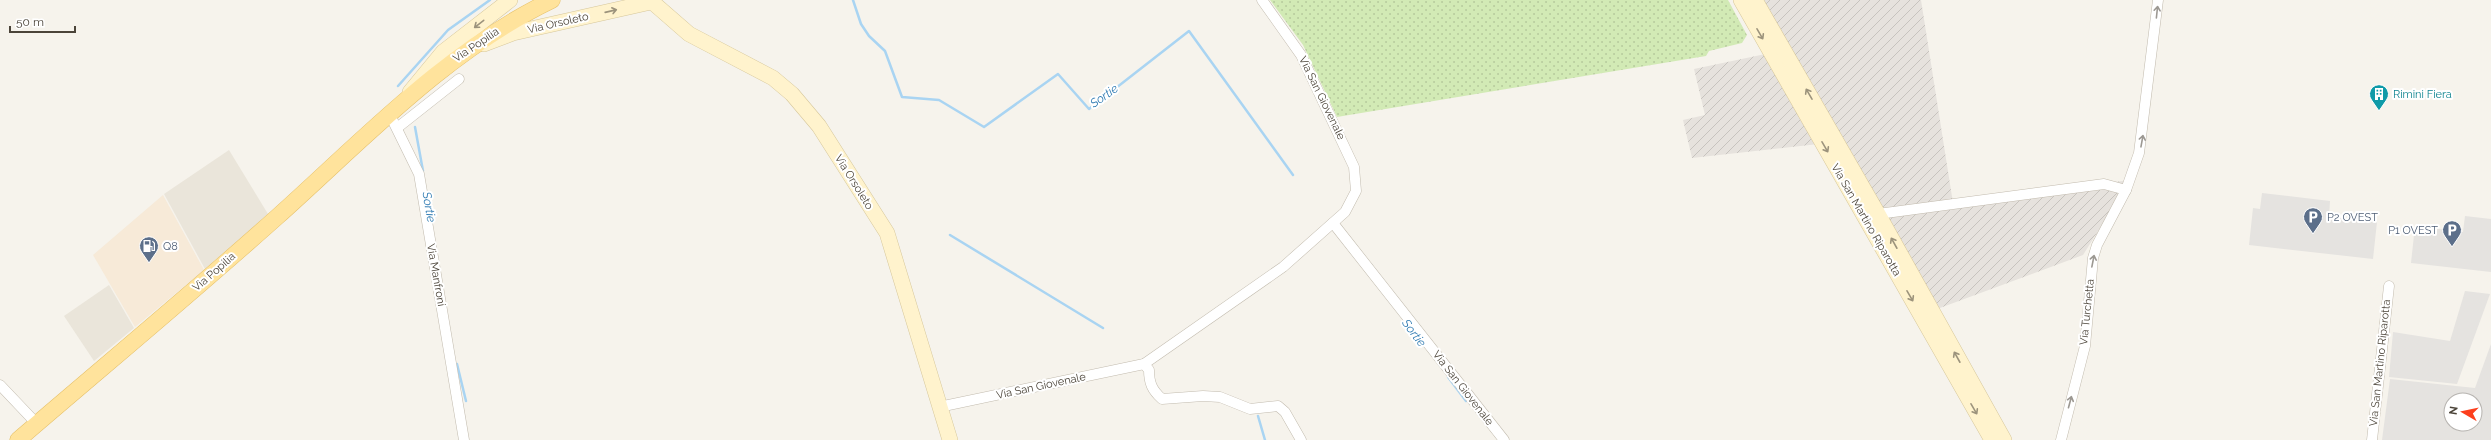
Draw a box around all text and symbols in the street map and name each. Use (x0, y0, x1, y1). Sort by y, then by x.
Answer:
one-way arrow (2153, 6, 2160, 19)
one-way arrow (604, 7, 617, 14)
scale bar (10, 8, 75, 34)
street label: Via Orsoleto (526, 10, 590, 36)
text: 50 m (16, 15, 44, 29)
one-way arrow (474, 19, 485, 28)
street label: Via Popilia (451, 25, 501, 65)
one-way arrow (1757, 28, 1765, 40)
street label: Via San Giovenale (1296, 54, 1348, 142)
water label: Sortie (1087, 81, 1121, 111)
building icon: Rimini Fiera (2368, 83, 2390, 111)
one-way arrow (1805, 88, 1813, 100)
place label: Rimini Fiera (2393, 88, 2452, 101)
one-way arrow (2138, 135, 2146, 148)
one-way arrow (1821, 141, 1829, 153)
street label: Via Orsoleto (832, 152, 876, 212)
street label: Via San Martino Riparotta (1828, 161, 1904, 279)
water label: Sortie (419, 190, 439, 224)
parking icon: P2 OVEST (2302, 206, 2324, 234)
place label: P2 OVEST (2327, 211, 2378, 224)
parking icon: P1 OVEST (2441, 219, 2463, 247)
place label: P1 OVEST (2388, 224, 2438, 237)
fuel station icon: Q8 (138, 235, 160, 263)
one-way arrow (1890, 237, 1898, 249)
place label: Q8 (163, 240, 178, 253)
street label: Via Manfroni (424, 243, 448, 307)
street label: Via Popilia (190, 250, 238, 294)
one-way arrow (2089, 254, 2097, 267)
street label: Via Turchetta (2077, 278, 2097, 346)
one-way arrow (1906, 290, 1914, 302)
street label: Via San Martino Riparotta (2367, 299, 2393, 427)
water label: Sortie (1399, 316, 1429, 350)
street label: Via San Giovenale (1430, 348, 1497, 428)
one-way arrow (1953, 351, 1961, 363)
street label: Via San Giovenale (995, 370, 1087, 402)
north arrow (2443, 392, 2483, 432)
one-way arrow (2066, 396, 2074, 409)
one-way arrow (1971, 403, 1979, 415)
text: N (2447, 405, 2461, 416)

